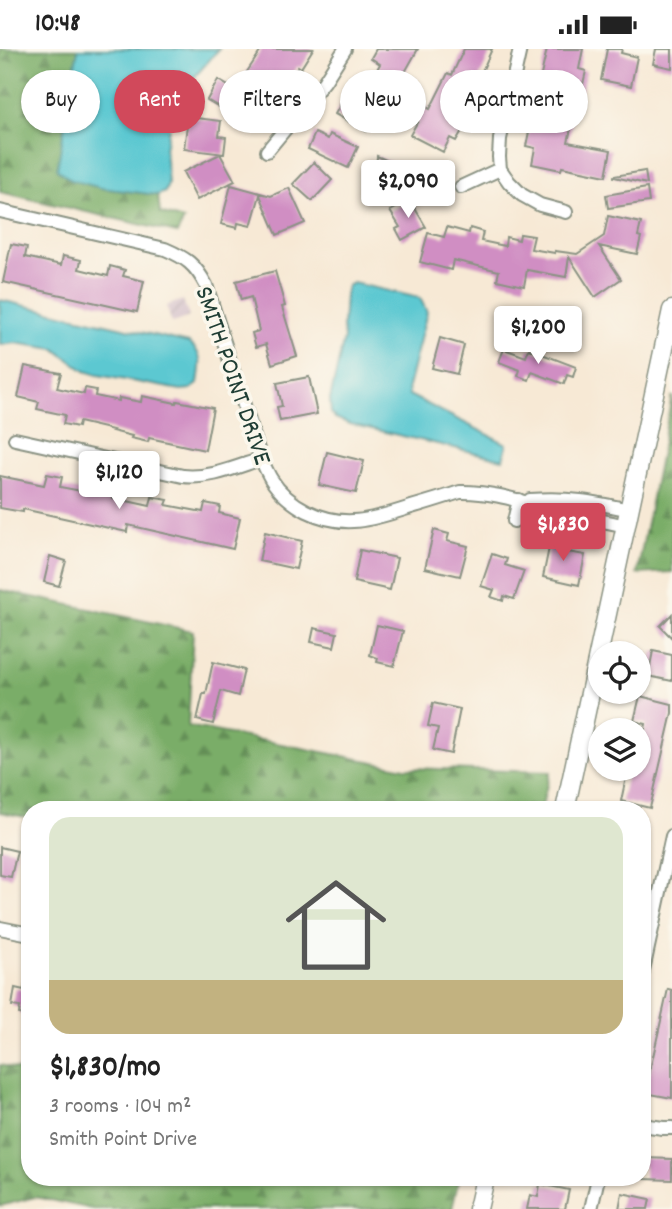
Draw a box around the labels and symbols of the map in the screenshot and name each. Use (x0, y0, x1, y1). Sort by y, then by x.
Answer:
pin: $2,090 (351, 160, 465, 220)
street label: SMITH POINT DRIVE (184, 282, 280, 471)
pin: $1,200 (481, 307, 595, 366)
pin: $1,120 (62, 451, 176, 511)
pin: $1,830 (506, 503, 620, 563)

